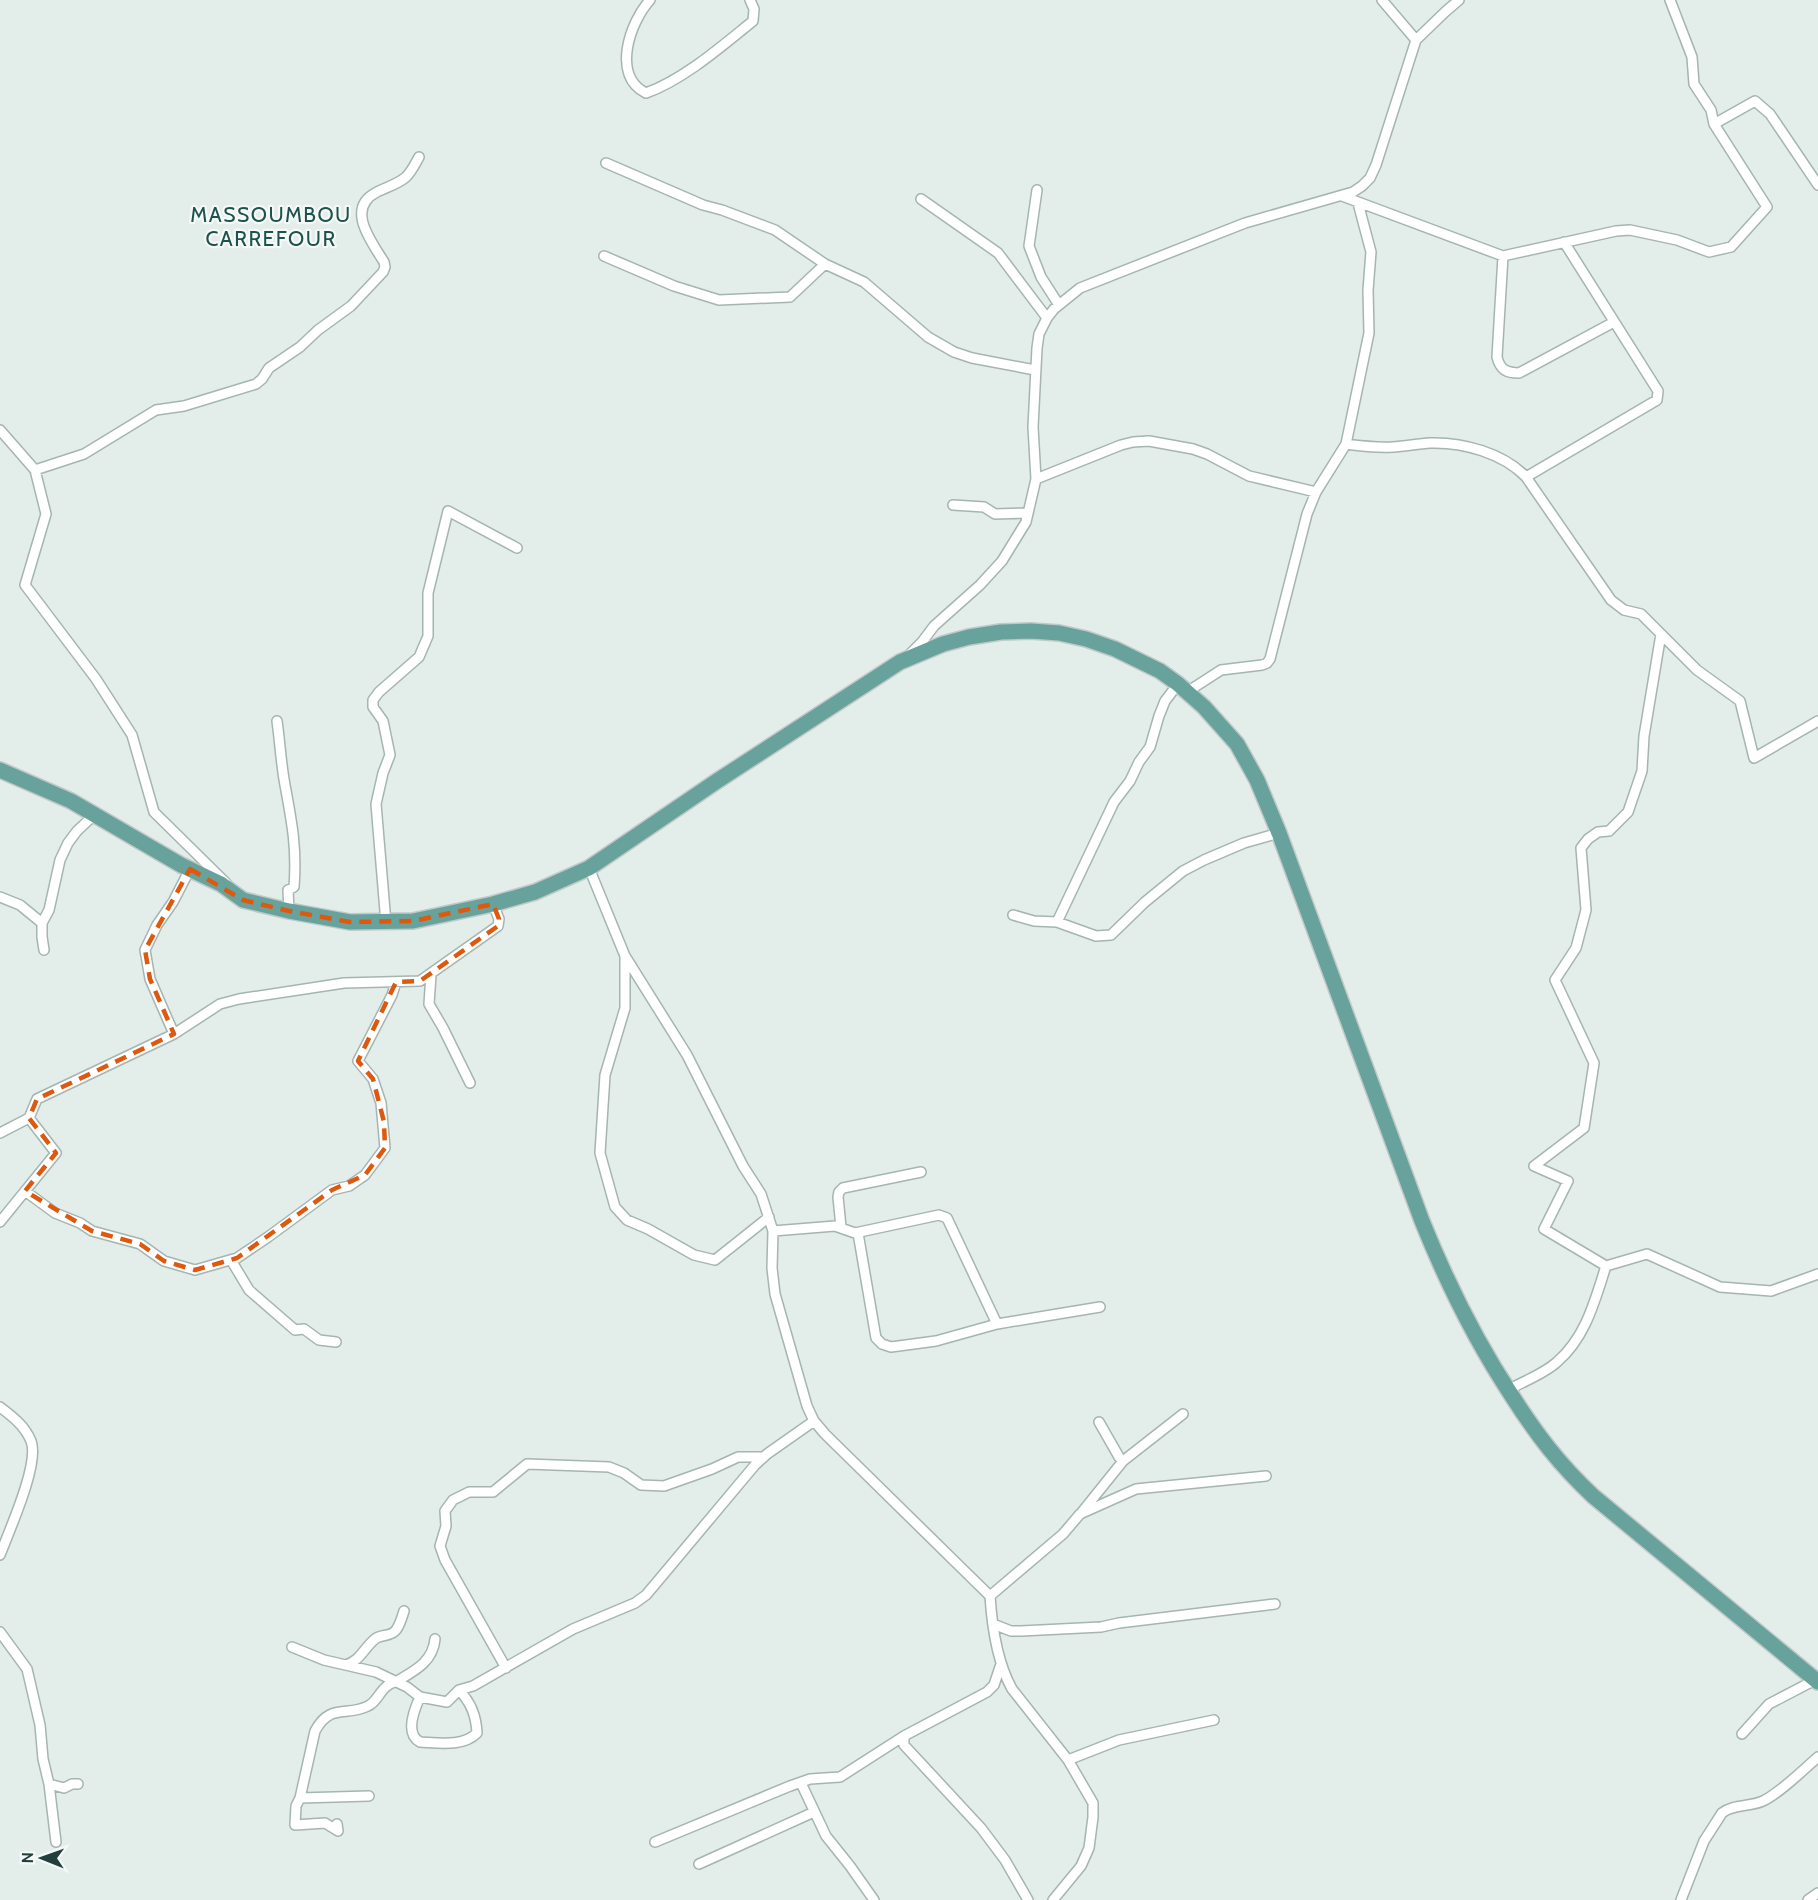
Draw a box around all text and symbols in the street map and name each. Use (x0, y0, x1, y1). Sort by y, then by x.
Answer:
district label: MASSOUMBOU CARREFOUR (190, 202, 352, 251)
north arrow (12, 1828, 72, 1888)
text: N (18, 1852, 37, 1864)

